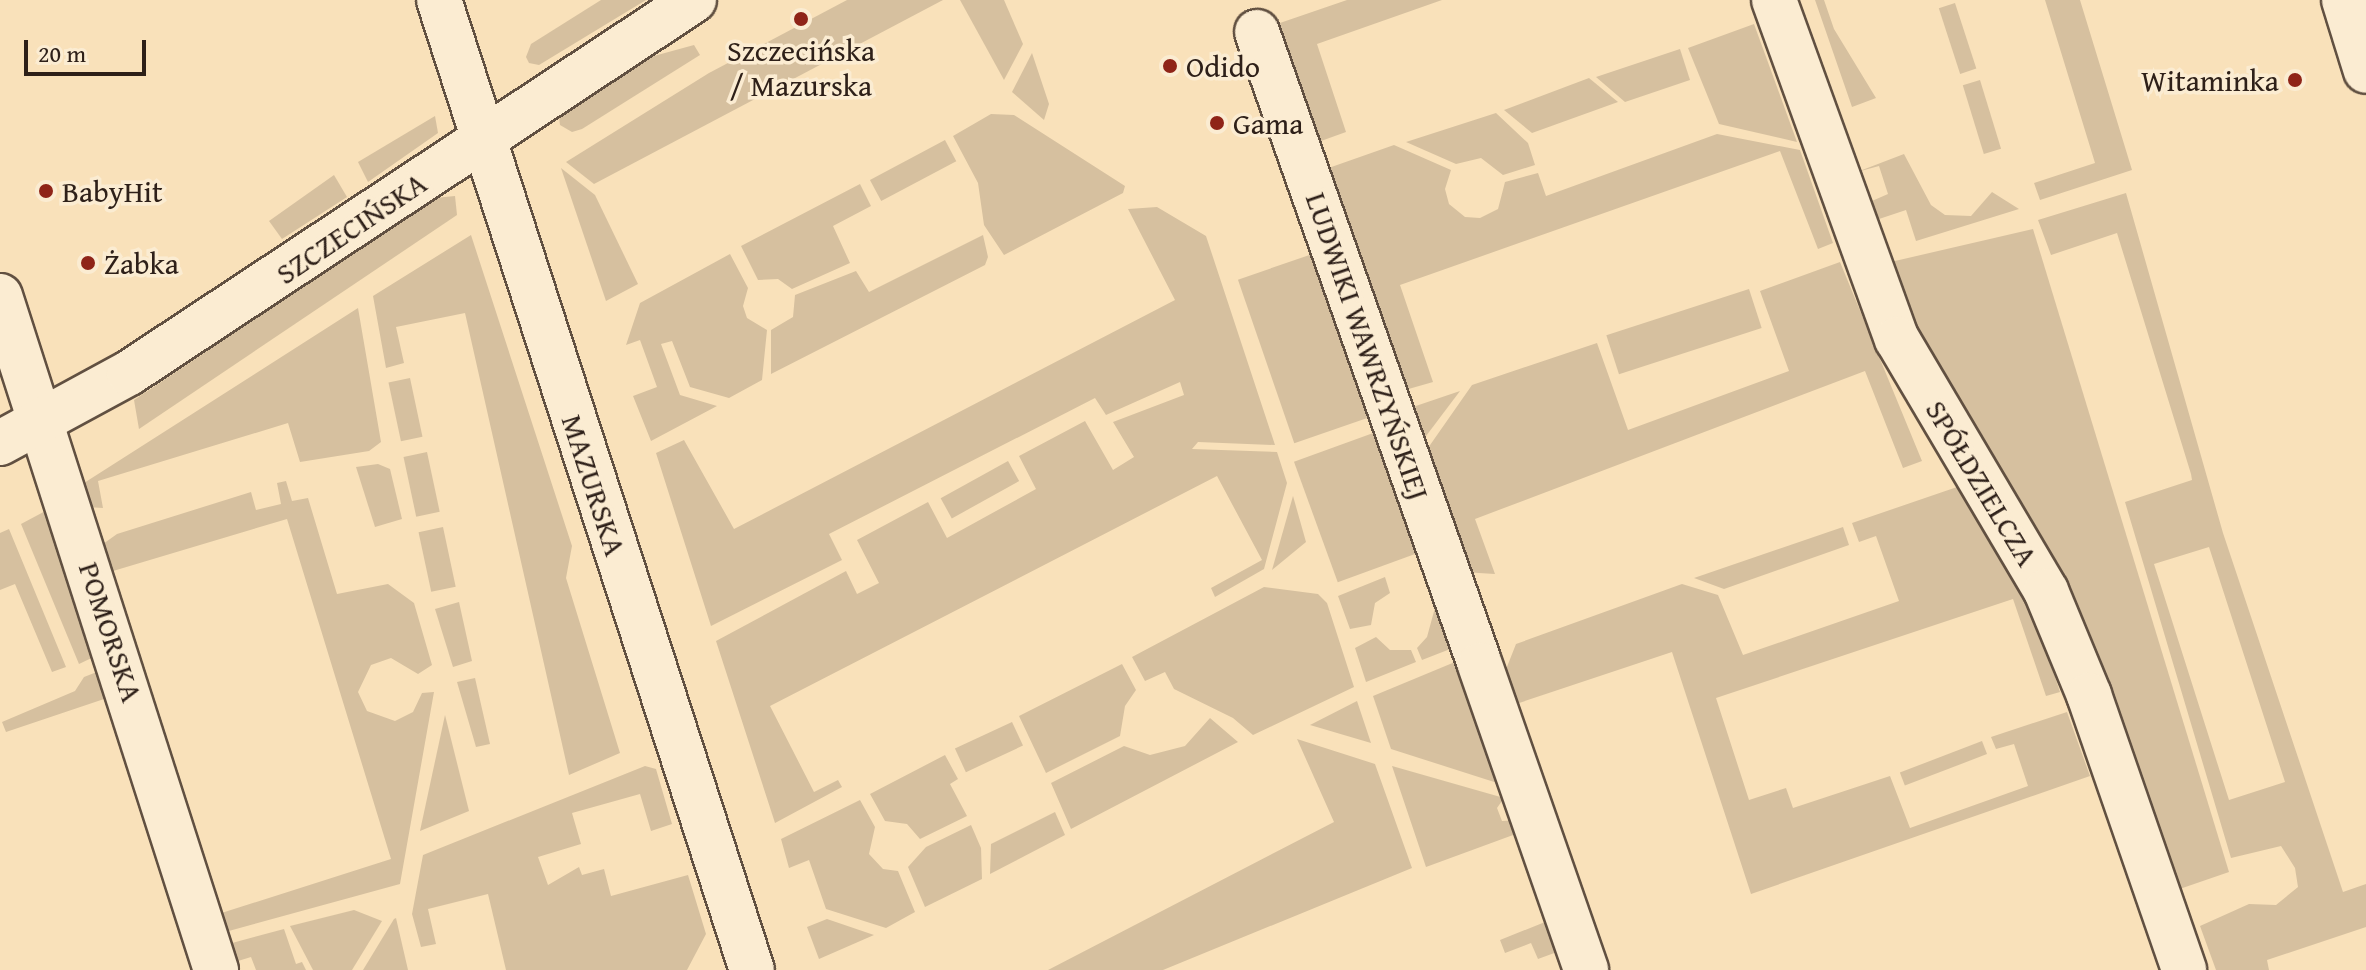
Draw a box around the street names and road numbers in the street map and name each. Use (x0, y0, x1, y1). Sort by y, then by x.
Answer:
street label: SZCZECIŃSKA (269, 165, 433, 291)
street label: LUDWIKI WAWRZYŃSKIEJ (1298, 188, 1438, 504)
street label: SPÓŁDZIELCZA (1918, 394, 2046, 572)
street label: MAZURSKA (554, 410, 634, 560)
street label: POMORSKA (71, 557, 151, 707)

